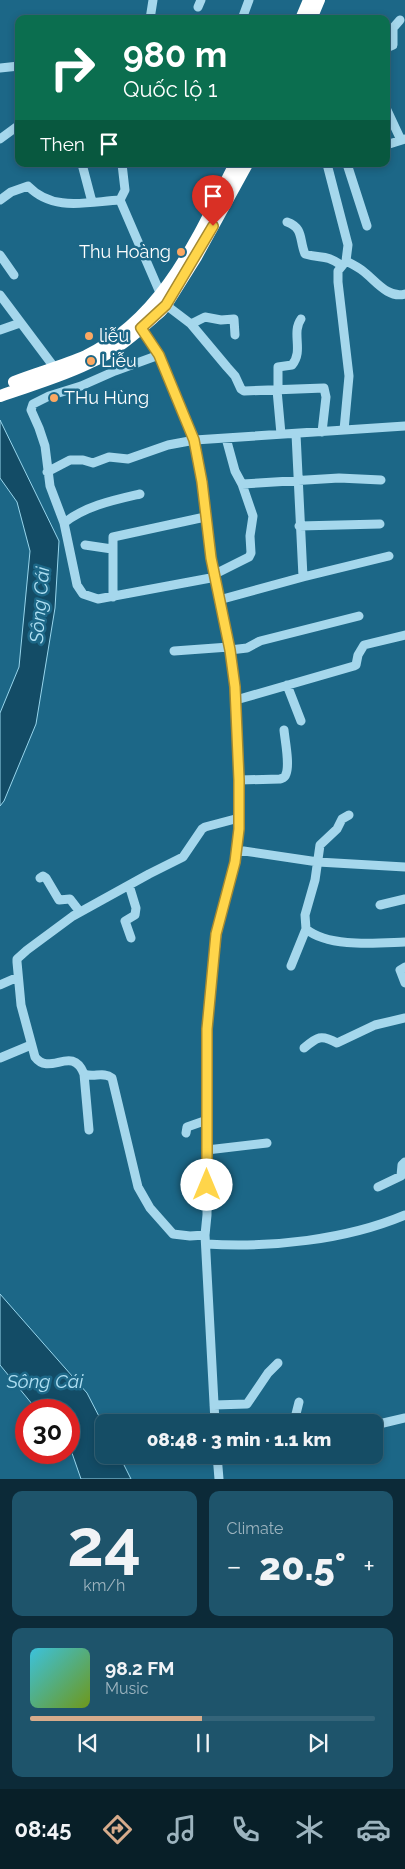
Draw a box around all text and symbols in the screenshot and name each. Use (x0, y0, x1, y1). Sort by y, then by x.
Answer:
text: 980 m (123, 34, 227, 75)
icon: right (40, 35, 105, 100)
text: Quốc lộ 1 (123, 76, 217, 102)
icon: arrive (95, 130, 123, 158)
text: Then (40, 133, 85, 155)
pin (192, 175, 234, 226)
icon: arrive (199, 182, 227, 210)
place label: Thu Hoàng (79, 241, 171, 262)
marker: Thu Hoàng (175, 246, 187, 258)
place label: liễu (99, 325, 129, 346)
marker: liễu (83, 330, 95, 342)
place label: Liễu (101, 350, 137, 371)
marker: Liễu (85, 355, 97, 367)
place label: THu Hùng (64, 387, 149, 408)
marker: THu Hùng (48, 392, 60, 404)
water label: Sông Cái (25, 565, 53, 645)
position arrow (180, 1158, 232, 1210)
water label: Sông Cái (6, 1370, 84, 1392)
speed limit sign: 30 (15, 1399, 80, 1464)
text: 08:48 · 3 min · 1.1 km (147, 1428, 331, 1450)
text: 24 (67, 1505, 141, 1581)
text: Climate (227, 1519, 283, 1538)
text: 20.5° (259, 1544, 346, 1589)
text: − (227, 1550, 242, 1583)
text: + (363, 1550, 375, 1583)
text: km/h (83, 1576, 125, 1595)
text: 98.2 FM (105, 1657, 175, 1679)
text: Music (105, 1679, 149, 1698)
icon: previous (74, 1729, 102, 1757)
icon: pause (189, 1729, 217, 1757)
icon: next (304, 1729, 332, 1757)
icon: directions (100, 1812, 135, 1847)
icon: music (164, 1812, 199, 1847)
icon: phone (228, 1812, 263, 1847)
icon: climate (292, 1812, 327, 1847)
icon: car (356, 1812, 391, 1847)
text: 08:45 (14, 1816, 71, 1842)

